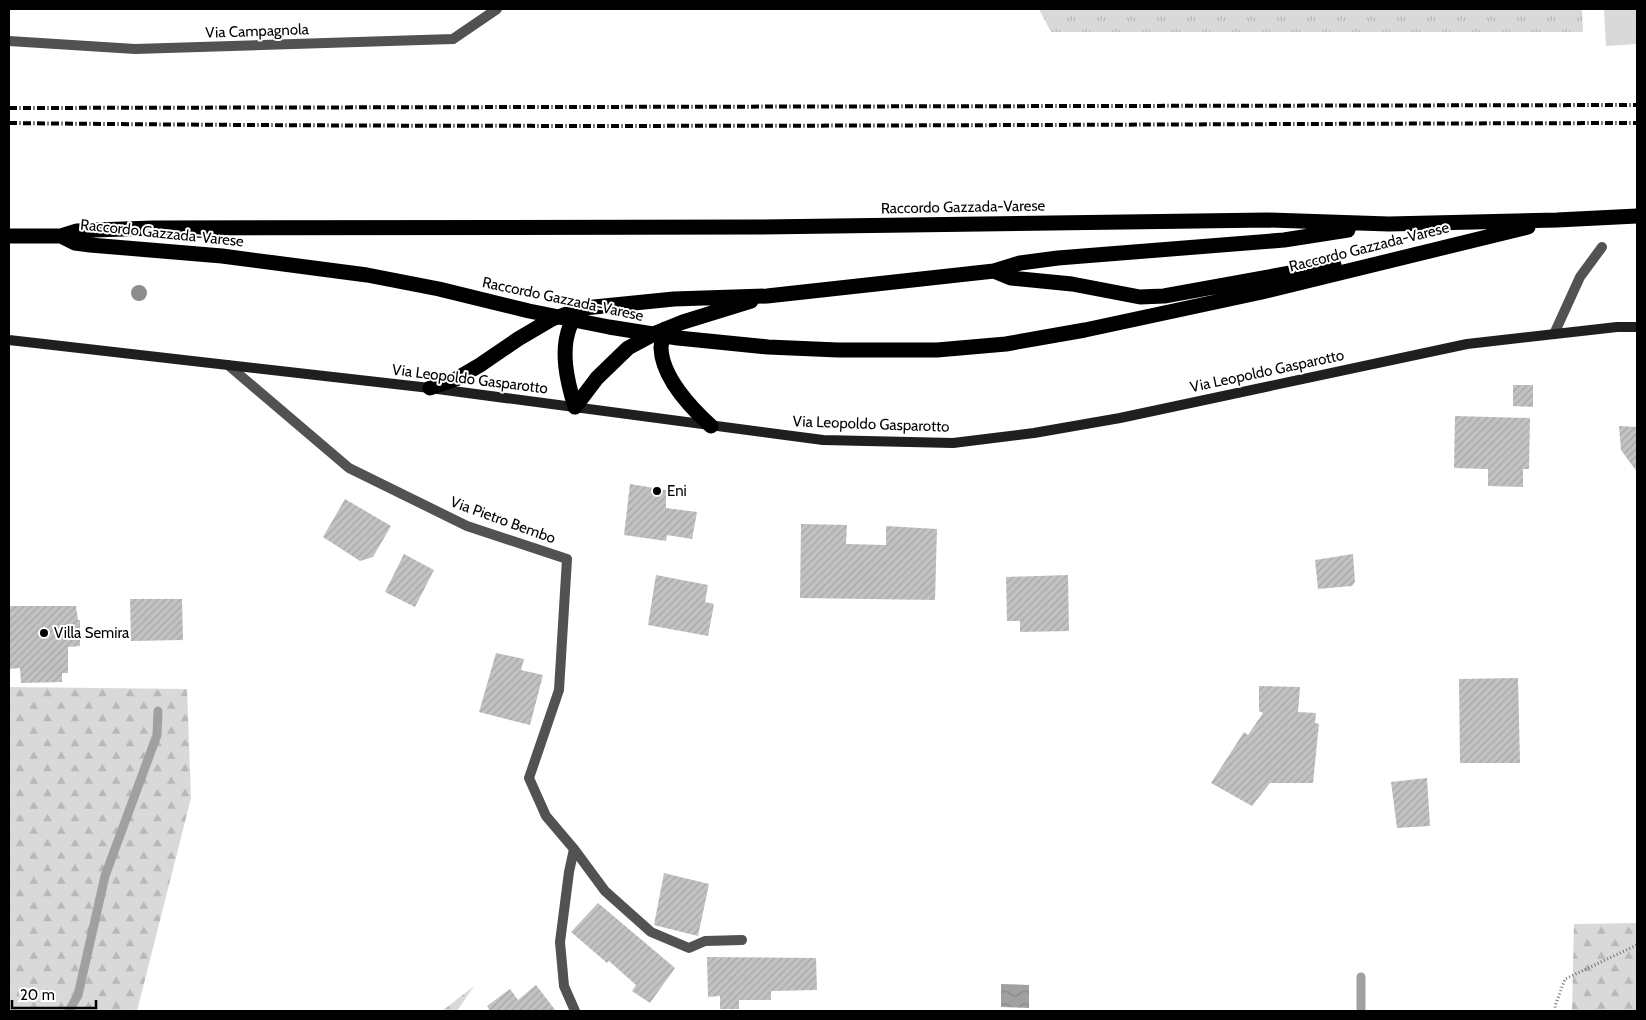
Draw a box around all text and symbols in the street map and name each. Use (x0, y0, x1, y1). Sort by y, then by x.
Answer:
street label: Via Campagnola (205, 20, 310, 42)
street label: Raccordo Gazzada-Varese (881, 197, 1046, 217)
street label: Raccordo Gazzada-Varese (79, 215, 245, 251)
street label: Raccordo Gazzada-Varese (1287, 218, 1451, 276)
street label: Raccordo Gazzada-Varese (481, 273, 646, 325)
street label: Via Leopoldo Gasparotto (1188, 346, 1346, 396)
street label: Via Leopoldo Gasparotto (391, 361, 549, 397)
street label: Via Leopoldo Gasparotto (792, 412, 950, 436)
place label: Eni (667, 482, 687, 500)
marker: Eni (651, 485, 663, 497)
street label: Via Pietro Bembo (448, 493, 558, 547)
place label: Villa Semira (54, 624, 130, 642)
marker: Villa Semira (38, 627, 50, 639)
scale bar (12, 978, 96, 1010)
text: 20 m (20, 986, 55, 1004)

